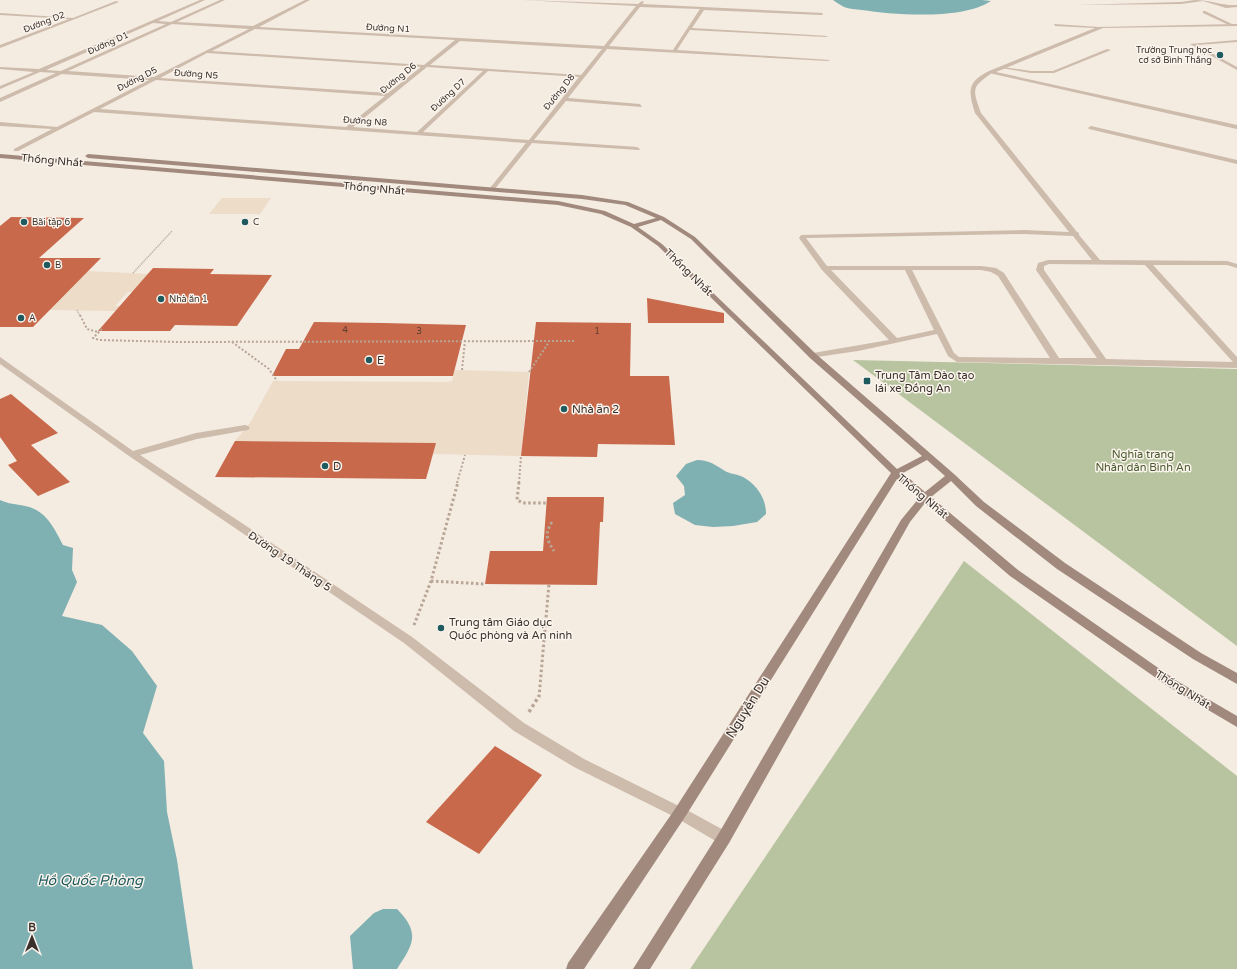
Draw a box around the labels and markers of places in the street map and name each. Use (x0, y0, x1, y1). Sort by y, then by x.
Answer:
place label: Trường Trung học cơ sở Bình Thắng (1136, 45, 1212, 66)
marker: Trường Trung học cơ sở Bình Thắng (1215, 50, 1225, 60)
marker: Bãi tập 6 (19, 217, 29, 227)
place label: Bãi tập 6 (32, 217, 70, 228)
marker: C (240, 217, 250, 227)
place label: C (253, 217, 259, 228)
marker: B (42, 260, 52, 270)
place label: B (55, 260, 61, 271)
marker: Nhà ăn 1 (156, 294, 166, 304)
place label: Nhà ăn 1 (169, 294, 208, 305)
marker: A (16, 313, 26, 323)
place label: A (29, 313, 36, 324)
place label: E (377, 354, 384, 367)
marker: E (364, 355, 374, 365)
place label: Trung Tâm Đào tạo lái xe Đồng An (875, 369, 975, 395)
marker: Trung Tâm Đào tạo lái xe Đồng An (862, 376, 872, 386)
place label: Nhà ăn 2 (572, 403, 619, 416)
marker: Nhà ăn 2 (559, 404, 569, 414)
place label: D (333, 460, 341, 473)
marker: D (320, 461, 330, 471)
place label: Trung tâm Giáo dục Quốc phòng và An ninh (449, 616, 572, 642)
marker: Trung tâm Giáo dục Quốc phòng và An ninh (436, 623, 446, 633)

